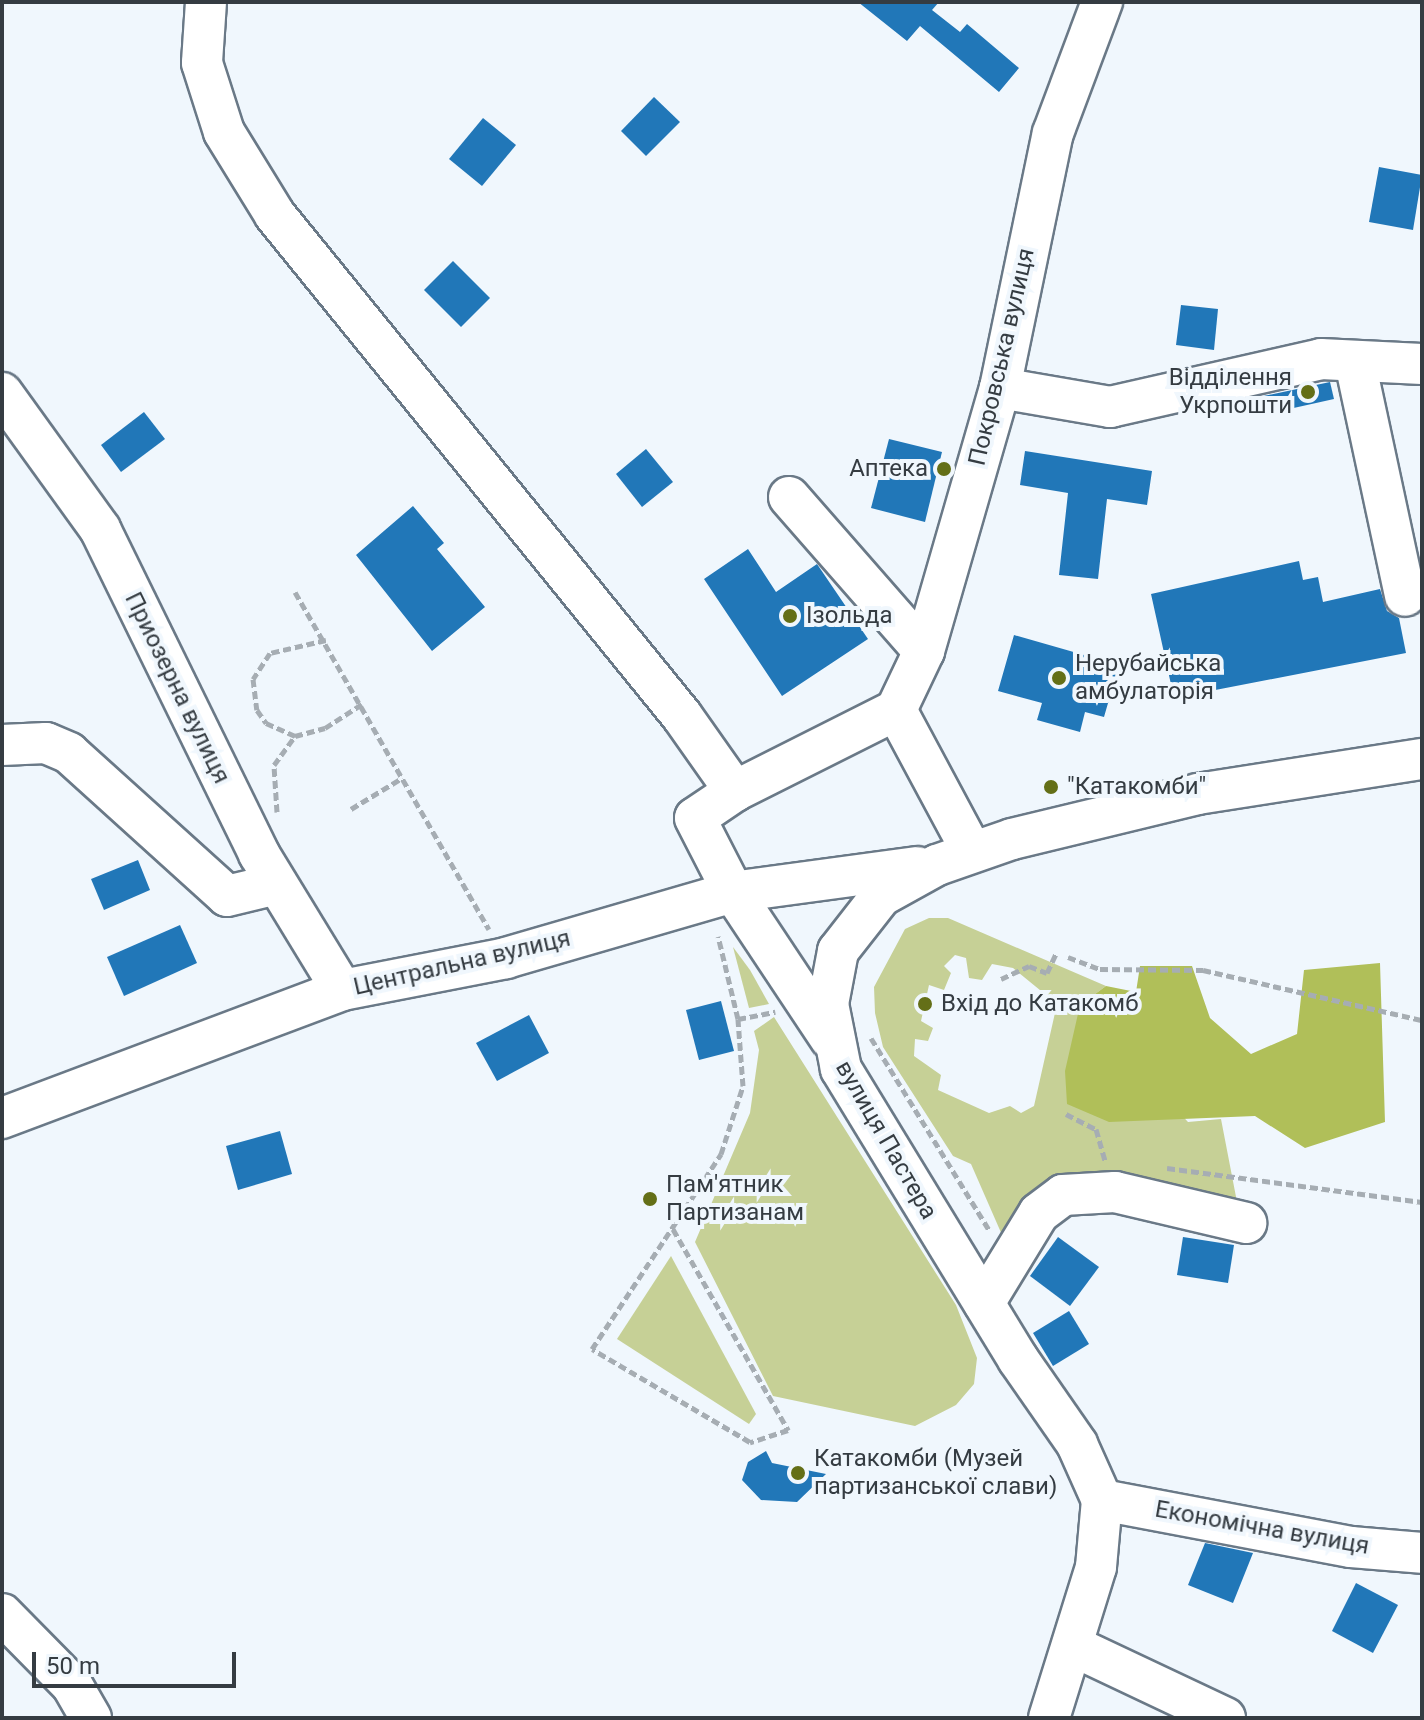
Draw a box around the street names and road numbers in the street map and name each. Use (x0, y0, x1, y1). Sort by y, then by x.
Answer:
street label: Покровська вулиця (963, 246, 1041, 468)
street label: Приозерна вулиця (118, 588, 236, 788)
street label: Центральна вулиця (351, 924, 573, 1002)
street label: вулиця Пастера (829, 1056, 943, 1224)
street label: Економічна вулиця (1153, 1495, 1371, 1561)

